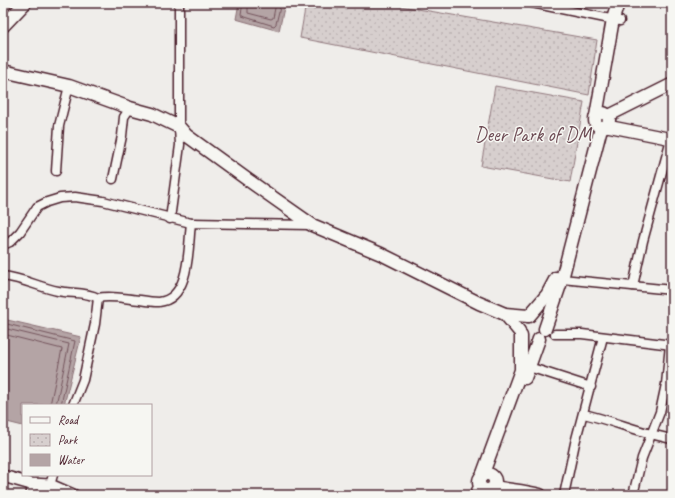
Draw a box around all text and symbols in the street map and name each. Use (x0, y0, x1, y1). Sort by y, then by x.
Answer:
park label: Deer Park of DM (475, 122, 593, 147)
legend (22, 404, 152, 476)
text: Road (58, 412, 80, 428)
text: Park (58, 432, 79, 448)
text: Water (58, 452, 86, 468)

